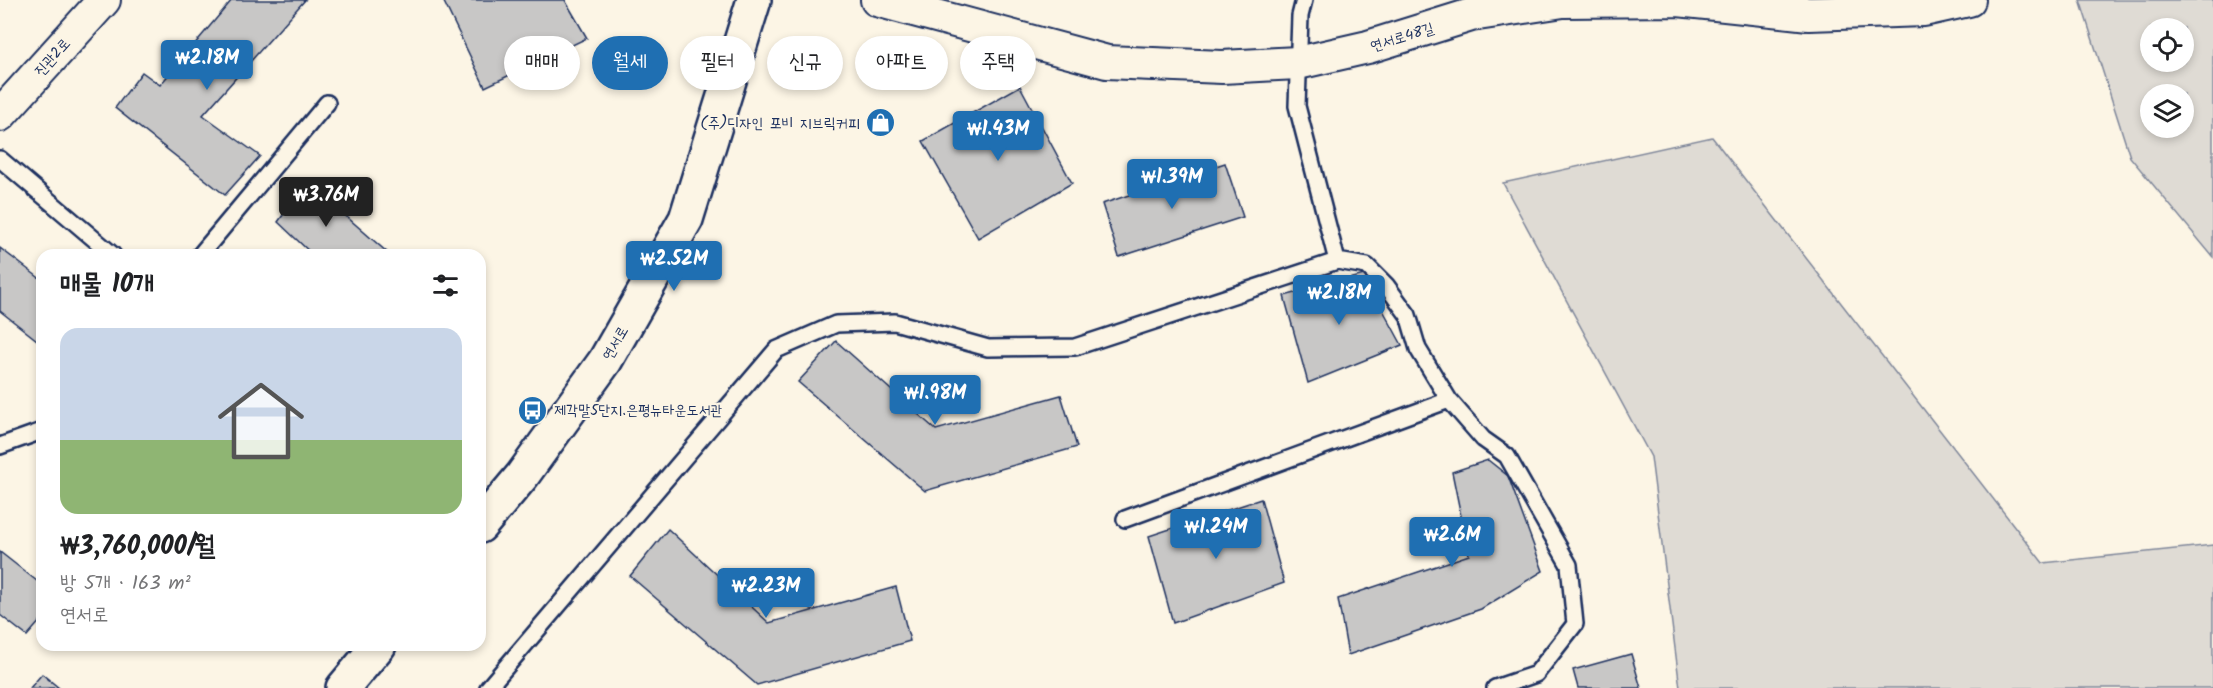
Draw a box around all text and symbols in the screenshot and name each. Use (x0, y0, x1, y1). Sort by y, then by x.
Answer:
street label: 연서로48길 (1367, 17, 1437, 59)
map controls (2140, 18, 2194, 138)
button: locate (2140, 18, 2194, 72)
street label: 진관2로 (29, 33, 77, 82)
chip: 매매 (504, 36, 580, 90)
chip: 월세 (592, 36, 668, 90)
chip: 필터 (680, 36, 755, 90)
chip: 신규 (767, 36, 843, 90)
chip: 아파트 (855, 36, 948, 90)
chip: 주택 (960, 36, 1036, 90)
pin: ₩2.18M (158, 40, 256, 91)
text: ₩2.18M (175, 43, 239, 75)
button: layers (2140, 84, 2194, 138)
shop icon: (주)디자인 포비 지브릭커피 (865, 107, 897, 139)
pin: ₩1.43M (949, 111, 1047, 162)
place label: (주)디자인 포비 지브릭커피 (700, 112, 860, 136)
text: ₩1.43M (967, 114, 1029, 146)
pin: ₩1.39M (1123, 159, 1221, 210)
text: ₩1.39M (1141, 162, 1203, 194)
pin: ₩3.76M (277, 177, 375, 228)
text: ₩3.76M (293, 180, 359, 212)
pin: ₩2.52M (625, 241, 723, 292)
text: ₩2.52M (640, 244, 708, 276)
text: 매물 10개 (60, 264, 154, 306)
icon: filters (429, 269, 462, 302)
pin: ₩2.18M (1290, 275, 1388, 326)
text: ₩2.18M (1307, 278, 1371, 310)
street label: 연서로 (596, 322, 635, 365)
icon: home (207, 367, 315, 475)
pin: ₩1.98M (886, 375, 984, 426)
text: ₩1.98M (904, 378, 966, 410)
bus stop icon: 제각말5단지.은평뉴타운도서관 (517, 394, 549, 426)
place label: 제각말5단지.은평뉴타운도서관 (554, 399, 723, 423)
pin: ₩1.24M (1167, 509, 1265, 560)
text: ₩1.24M (1184, 512, 1248, 544)
pin: ₩2.6M (1410, 517, 1494, 568)
text: ₩2.6M (1423, 520, 1481, 552)
text: ₩3,760,000/월 (60, 526, 215, 568)
text: 방 5개 · 163 m² (60, 568, 191, 600)
pin: ₩2.23M (717, 568, 815, 619)
text: ₩2.23M (731, 571, 801, 603)
text: 연서로 (60, 600, 108, 632)

